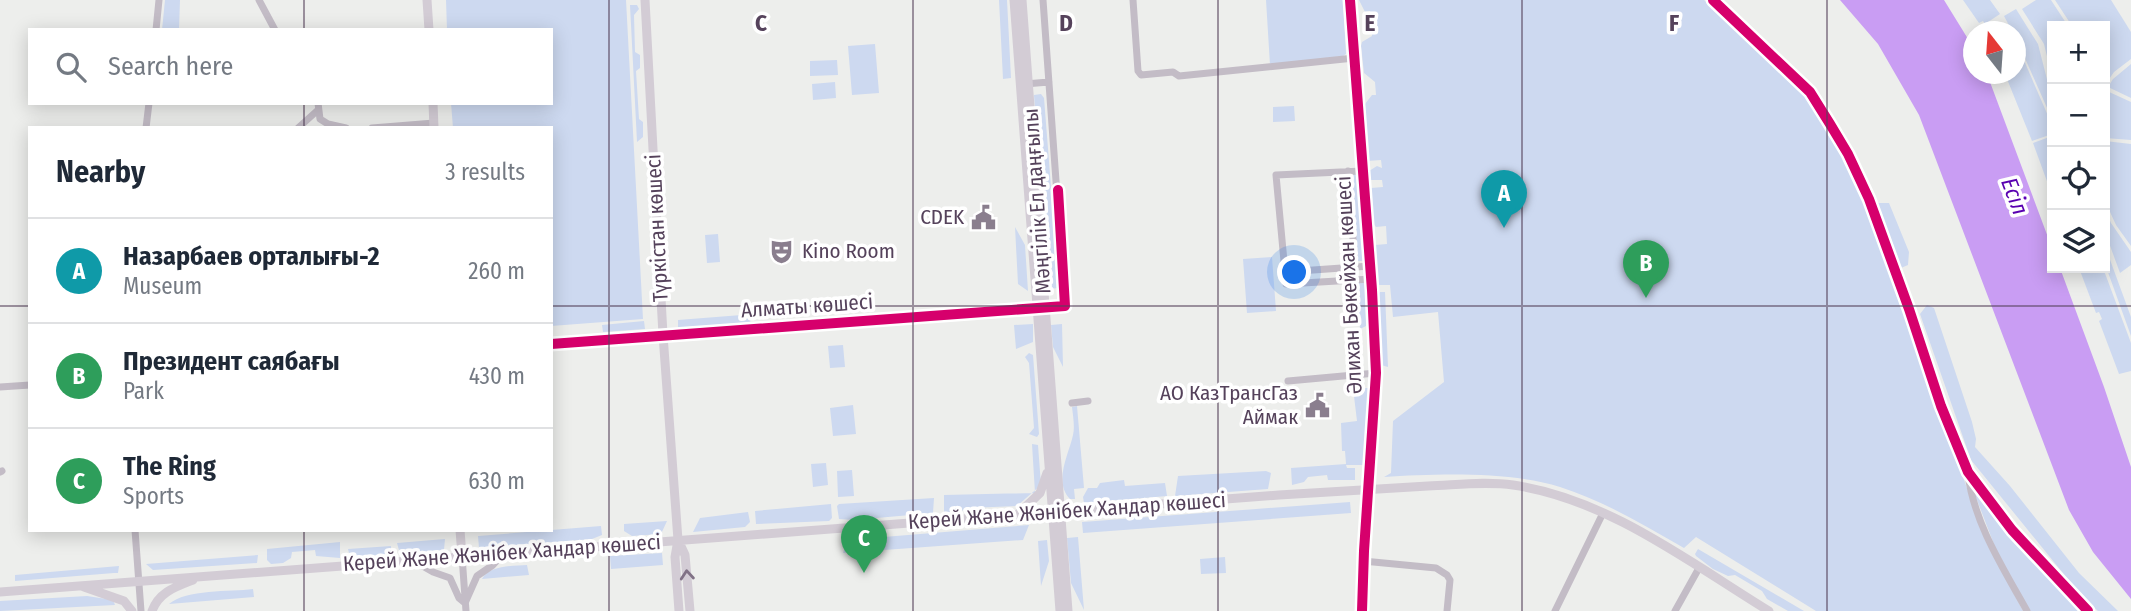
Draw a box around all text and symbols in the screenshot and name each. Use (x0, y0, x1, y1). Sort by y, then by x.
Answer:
text: C (755, 9, 767, 37)
text: D (1059, 9, 1073, 37)
text: E (1365, 9, 1376, 37)
text: F (1669, 9, 1679, 37)
north arrow (1963, 21, 2026, 84)
map controls (2047, 21, 2110, 273)
button: + (2047, 21, 2110, 84)
search box (28, 28, 553, 105)
icon: search (52, 48, 90, 86)
text: Search here (108, 51, 233, 82)
button: − (2047, 84, 2110, 147)
street label: Мәңгілік Ел даңғылы (1018, 107, 1056, 295)
button: locate (2047, 147, 2110, 210)
street label: Түркістан көшесі (640, 153, 674, 303)
text: Nearby (56, 154, 145, 190)
text: 3 results (445, 158, 525, 186)
pin: A (1481, 170, 1527, 228)
water label: Есіл (1995, 173, 2035, 219)
street label: Әлихан Бөкейхан көшесі (1330, 175, 1368, 395)
public building icon: CDEK (970, 203, 998, 231)
place label: CDEK (920, 204, 965, 230)
button: layers (2047, 210, 2110, 273)
theatre icon: Kino Room (768, 237, 796, 265)
place label: Kino Room (802, 238, 895, 264)
pin: B (1623, 240, 1669, 298)
text: Назарбаев орталығы-2 (123, 241, 380, 272)
your location (1277, 255, 1311, 289)
text: A (73, 257, 85, 285)
text: 260 m (468, 257, 525, 285)
text: Museum (123, 272, 202, 300)
street label: Алматы көшесі (740, 288, 874, 324)
text: Президент саябағы (123, 346, 340, 377)
text: B (73, 362, 85, 390)
text: 430 m (469, 362, 525, 390)
text: Park (123, 377, 164, 405)
place label: АО КазТрансГаз Аймак (1160, 380, 1298, 430)
public building icon: АО КазТрансГаз Аймак (1304, 391, 1332, 419)
text: The Ring (123, 451, 216, 482)
text: C (73, 467, 85, 495)
text: 630 m (468, 467, 525, 495)
text: Sports (123, 482, 184, 510)
street label: Керей Және Жәнібек Хандар көшесі (907, 487, 1227, 535)
pin: C (841, 515, 887, 573)
street label: Керей Және Жәнібек Хандар көшесі (342, 529, 662, 577)
one-way arrow (680, 569, 695, 580)

